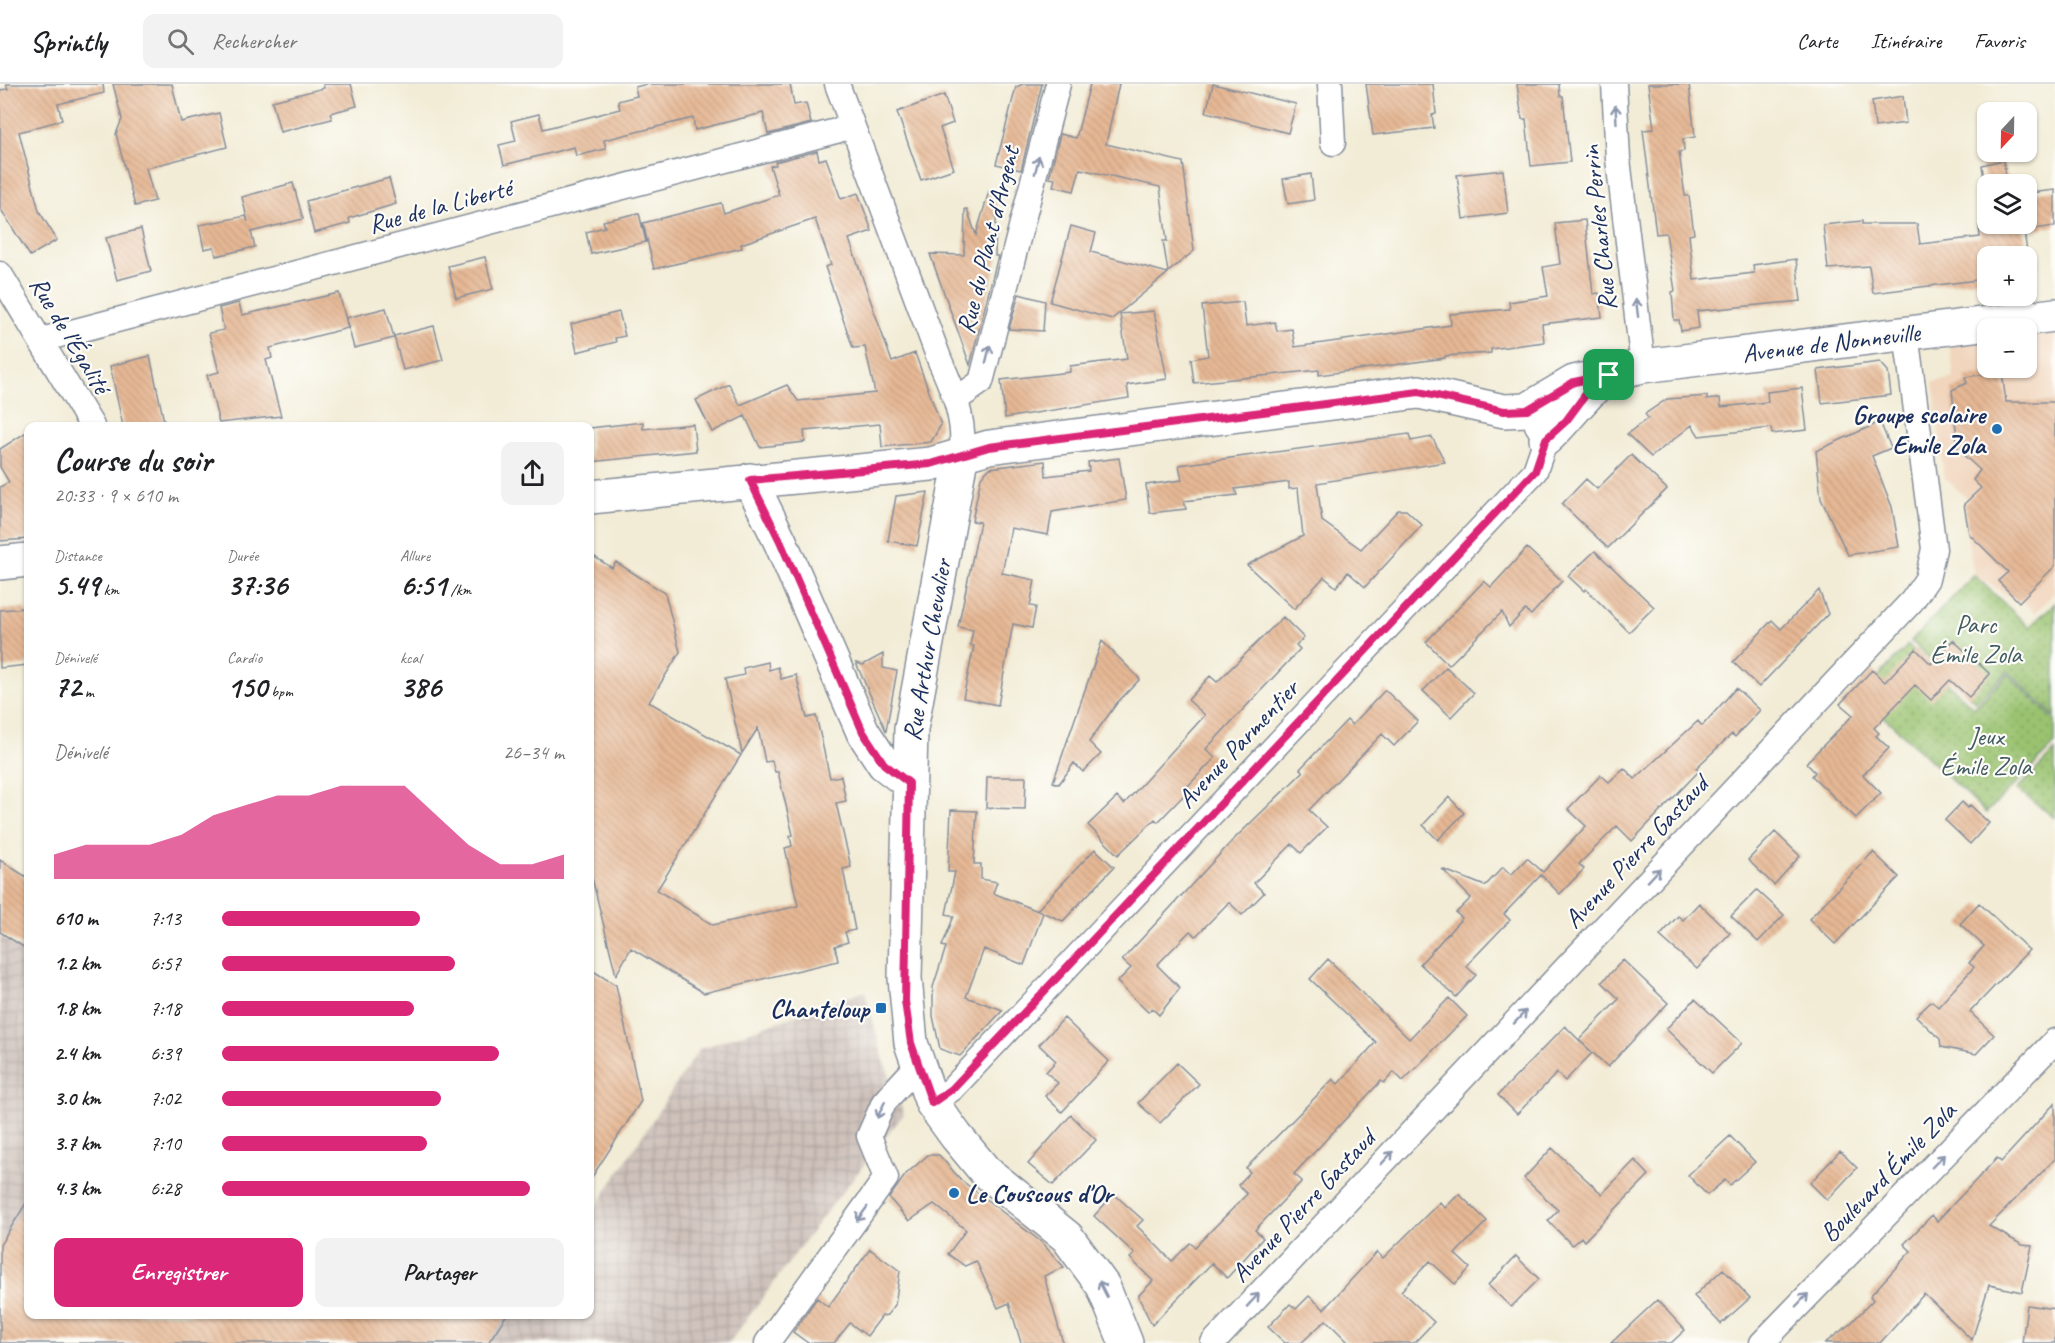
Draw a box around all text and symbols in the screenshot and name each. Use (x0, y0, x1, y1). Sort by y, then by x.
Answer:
search box (143, 14, 563, 68)
text: Sprintly (30, 24, 107, 59)
icon: search (164, 25, 197, 58)
text: Rechercher (212, 27, 296, 55)
text: Carte (1797, 28, 1838, 54)
text: Itinéraire (1871, 28, 1941, 54)
text: Favoris (1974, 28, 2025, 54)
north arrow (1977, 102, 2037, 162)
map controls (1977, 102, 2037, 378)
one-way arrow (1610, 104, 1621, 124)
street label: Rue du Plant d'Argent (949, 141, 1028, 337)
street label: Rue Charles Perrin (1574, 142, 1624, 312)
one-way arrow (1032, 156, 1043, 175)
street label: Rue de la Liberté (365, 170, 519, 241)
button: layers (1977, 174, 2037, 234)
button: + (1977, 246, 2037, 306)
street label: Rue de l'Égalité (22, 270, 120, 403)
one-way arrow (1631, 298, 1642, 318)
street label: Avenue de Nonneville (1740, 316, 1923, 370)
button: − (1977, 318, 2037, 378)
one-way arrow (983, 345, 995, 364)
pin (1583, 349, 1634, 400)
icon: arrive (1592, 358, 1625, 391)
place label: Groupe scolaire Emile Zola (1853, 398, 1987, 461)
marker: Groupe scolaire Emile Zola (1990, 422, 2004, 436)
text: Course du soir (54, 439, 212, 481)
button: share (501, 442, 564, 505)
text: 20:33 · 9 × 610 m (54, 483, 178, 508)
text: Distance (54, 546, 102, 566)
text: Durée (227, 546, 258, 566)
text: Allure (400, 546, 430, 566)
street label: Rue Arthur Chevalier (895, 555, 960, 743)
text: 5.49 (54, 566, 100, 604)
text: 37:36 (227, 566, 287, 604)
text: 6:51 (400, 566, 447, 604)
text: km (100, 580, 119, 600)
text: /km (447, 580, 471, 600)
park label: Parc Émile Zola (1930, 608, 2023, 671)
text: Dénivelé (54, 648, 97, 668)
text: Cardio (227, 648, 262, 668)
text: kcal (400, 648, 421, 668)
text: 72 (54, 668, 81, 706)
text: 150 (227, 668, 267, 706)
text: 386 (400, 668, 441, 706)
street label: Avenue Parmentier (1170, 671, 1308, 815)
text: m (81, 682, 94, 702)
text: bpm (267, 682, 293, 702)
park label: Jeux Émile Zola (1940, 720, 2033, 783)
text: Dénivelé (54, 740, 108, 765)
text: 26–34 m (503, 740, 564, 765)
street label: Avenue Pierre Gastaud (1557, 766, 1718, 935)
one-way arrow (1647, 867, 1661, 882)
text: 610 m (54, 906, 98, 931)
text: 7:13 (150, 906, 181, 931)
text: 1.2 km (54, 951, 101, 976)
text: 6:57 (150, 951, 181, 976)
place label: Chanteloup (770, 992, 871, 1025)
text: 1.8 km (54, 996, 101, 1021)
text: 7:18 (150, 996, 181, 1021)
marker: Chanteloup (874, 1001, 888, 1015)
one-way arrow (1513, 1009, 1528, 1024)
text: 2.4 km (54, 1041, 101, 1066)
text: 6:39 (150, 1041, 181, 1066)
text: 3.0 km (54, 1086, 101, 1111)
text: 7:02 (150, 1086, 181, 1111)
street label: Boulevard Émile Zola (1813, 1094, 1964, 1249)
one-way arrow (874, 1100, 886, 1118)
street label: Avenue Pierre Gastaud (1224, 1120, 1385, 1289)
text: 3.7 km (54, 1131, 100, 1156)
text: 7:10 (150, 1131, 181, 1156)
one-way arrow (1380, 1151, 1394, 1166)
one-way arrow (1931, 1153, 1945, 1168)
text: 4.3 km (54, 1176, 101, 1201)
text: 6:28 (150, 1176, 181, 1201)
place label: Le Couscous d'Or (966, 1177, 1115, 1210)
marker: Le Couscous d'Or (947, 1186, 961, 1200)
one-way arrow (856, 1205, 868, 1221)
button: Enregistrer (54, 1238, 303, 1307)
button: Partager (315, 1238, 564, 1307)
one-way arrow (1097, 1280, 1109, 1298)
one-way arrow (1246, 1293, 1260, 1308)
one-way arrow (1795, 1293, 1809, 1308)

